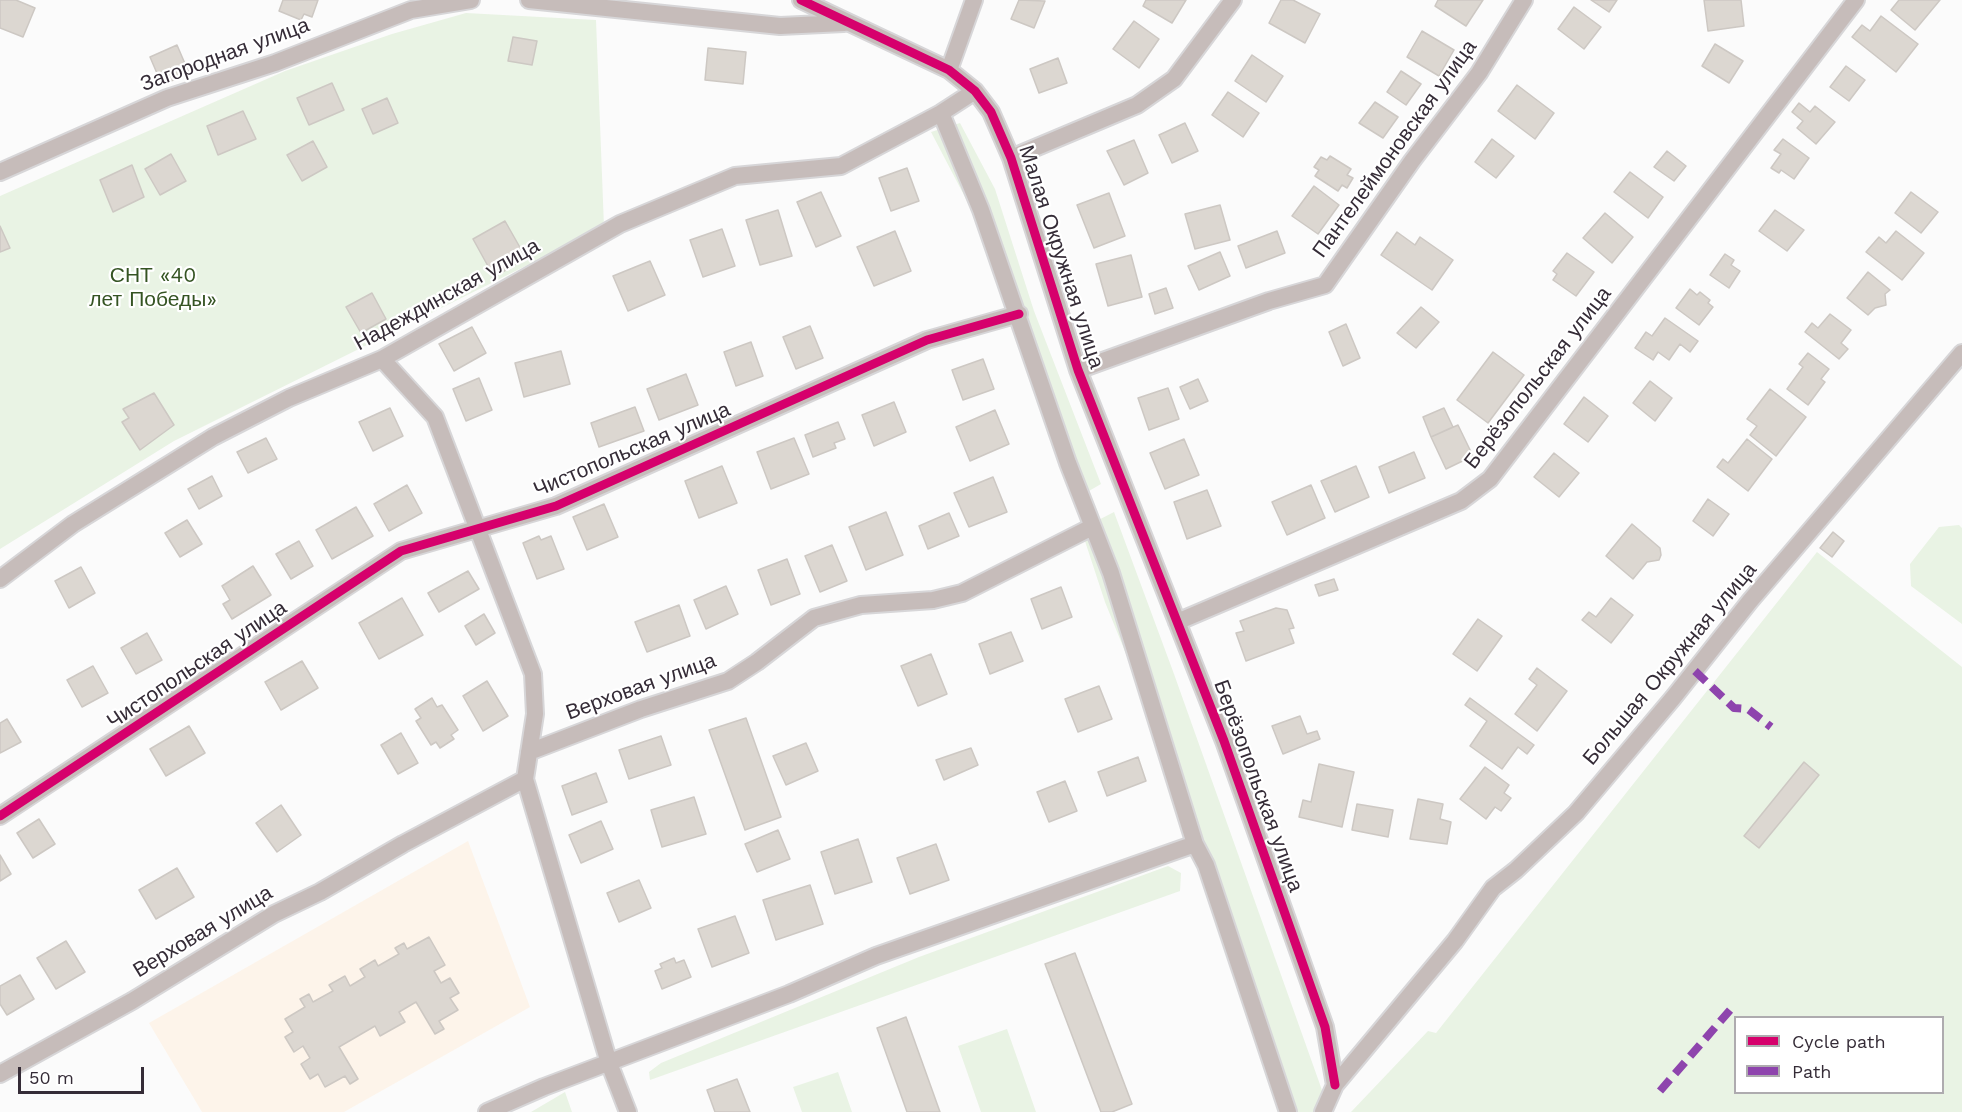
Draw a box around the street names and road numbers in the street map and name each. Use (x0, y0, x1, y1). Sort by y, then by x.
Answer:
street label: Загородная улица (137, 13, 313, 97)
street label: Пантелеймоновская улица (1308, 35, 1482, 263)
street label: Малая Окружная улица (1013, 142, 1109, 372)
street label: Надеждинская улица (350, 233, 544, 357)
street label: Берёзопольская улица (1459, 282, 1617, 474)
street label: Чистопольская улица (530, 397, 734, 503)
street label: Большая Окружная улица (1578, 558, 1762, 770)
street label: Чистопольская улица (102, 596, 292, 734)
street label: Верховая улица (562, 648, 720, 726)
street label: Берёзопольская улица (1208, 677, 1308, 895)
street label: Верховая улица (129, 881, 277, 983)

